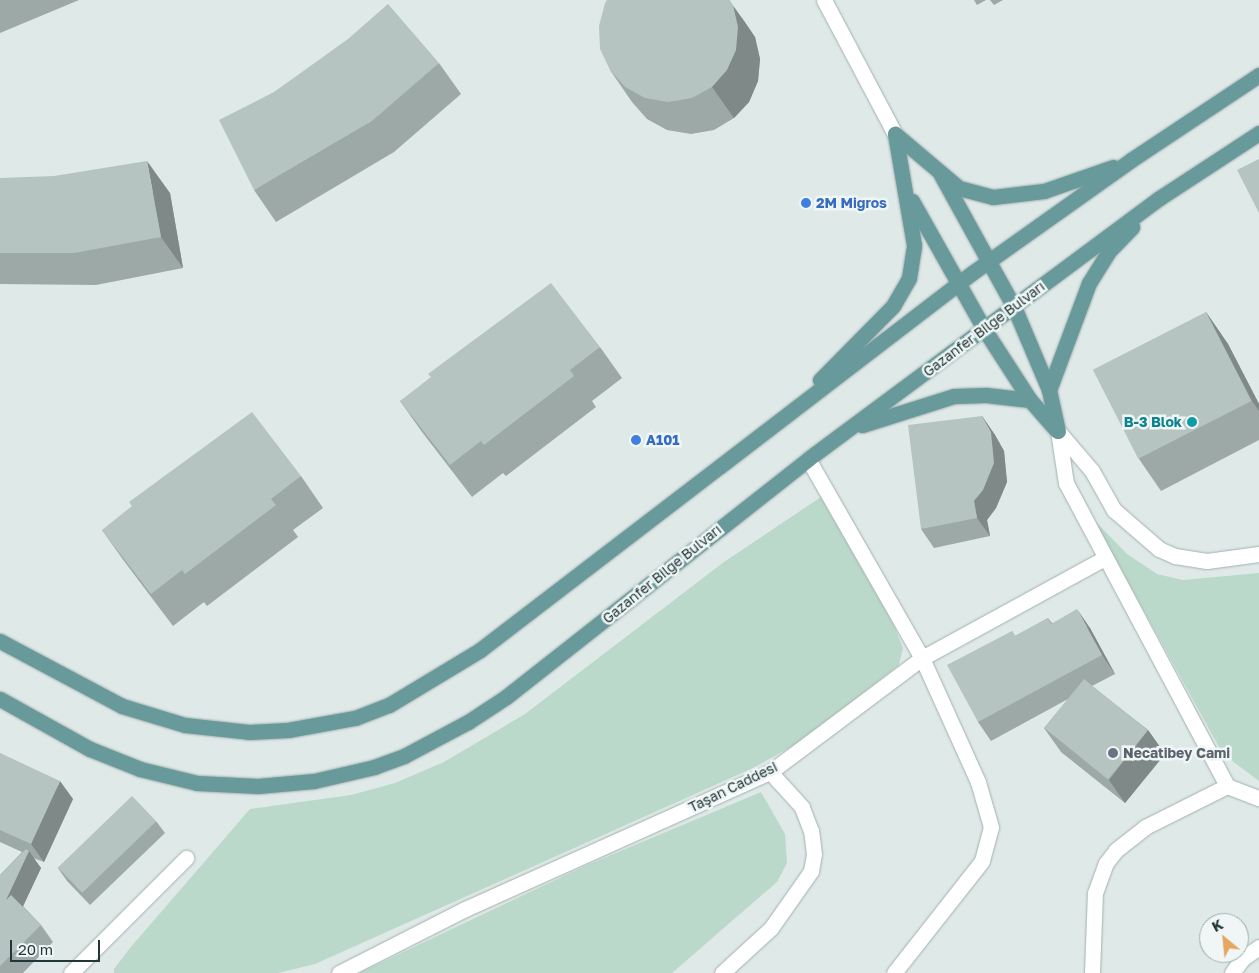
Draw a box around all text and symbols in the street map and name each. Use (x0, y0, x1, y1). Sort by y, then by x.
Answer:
place label: 2M Migros (816, 195, 887, 211)
marker: 2M Migros (800, 197, 812, 209)
street label: Gazanfer Bilge Bulvarı (920, 278, 1048, 380)
place label: B-3 Blok (1124, 414, 1182, 430)
marker: B-3 Blok (1186, 416, 1198, 428)
place label: A101 (646, 432, 679, 448)
marker: A101 (630, 434, 642, 446)
street label: Gazanfer Bilge Bulvarı (599, 521, 725, 627)
place label: Necatibey Cami (1123, 745, 1230, 761)
marker: Necatibey Cami (1107, 747, 1119, 759)
street label: Taşan Caddesi (686, 758, 780, 816)
north arrow (1199, 913, 1249, 963)
text: K (1209, 915, 1226, 935)
scale bar (12, 930, 102, 962)
text: 20 m (18, 940, 53, 958)

